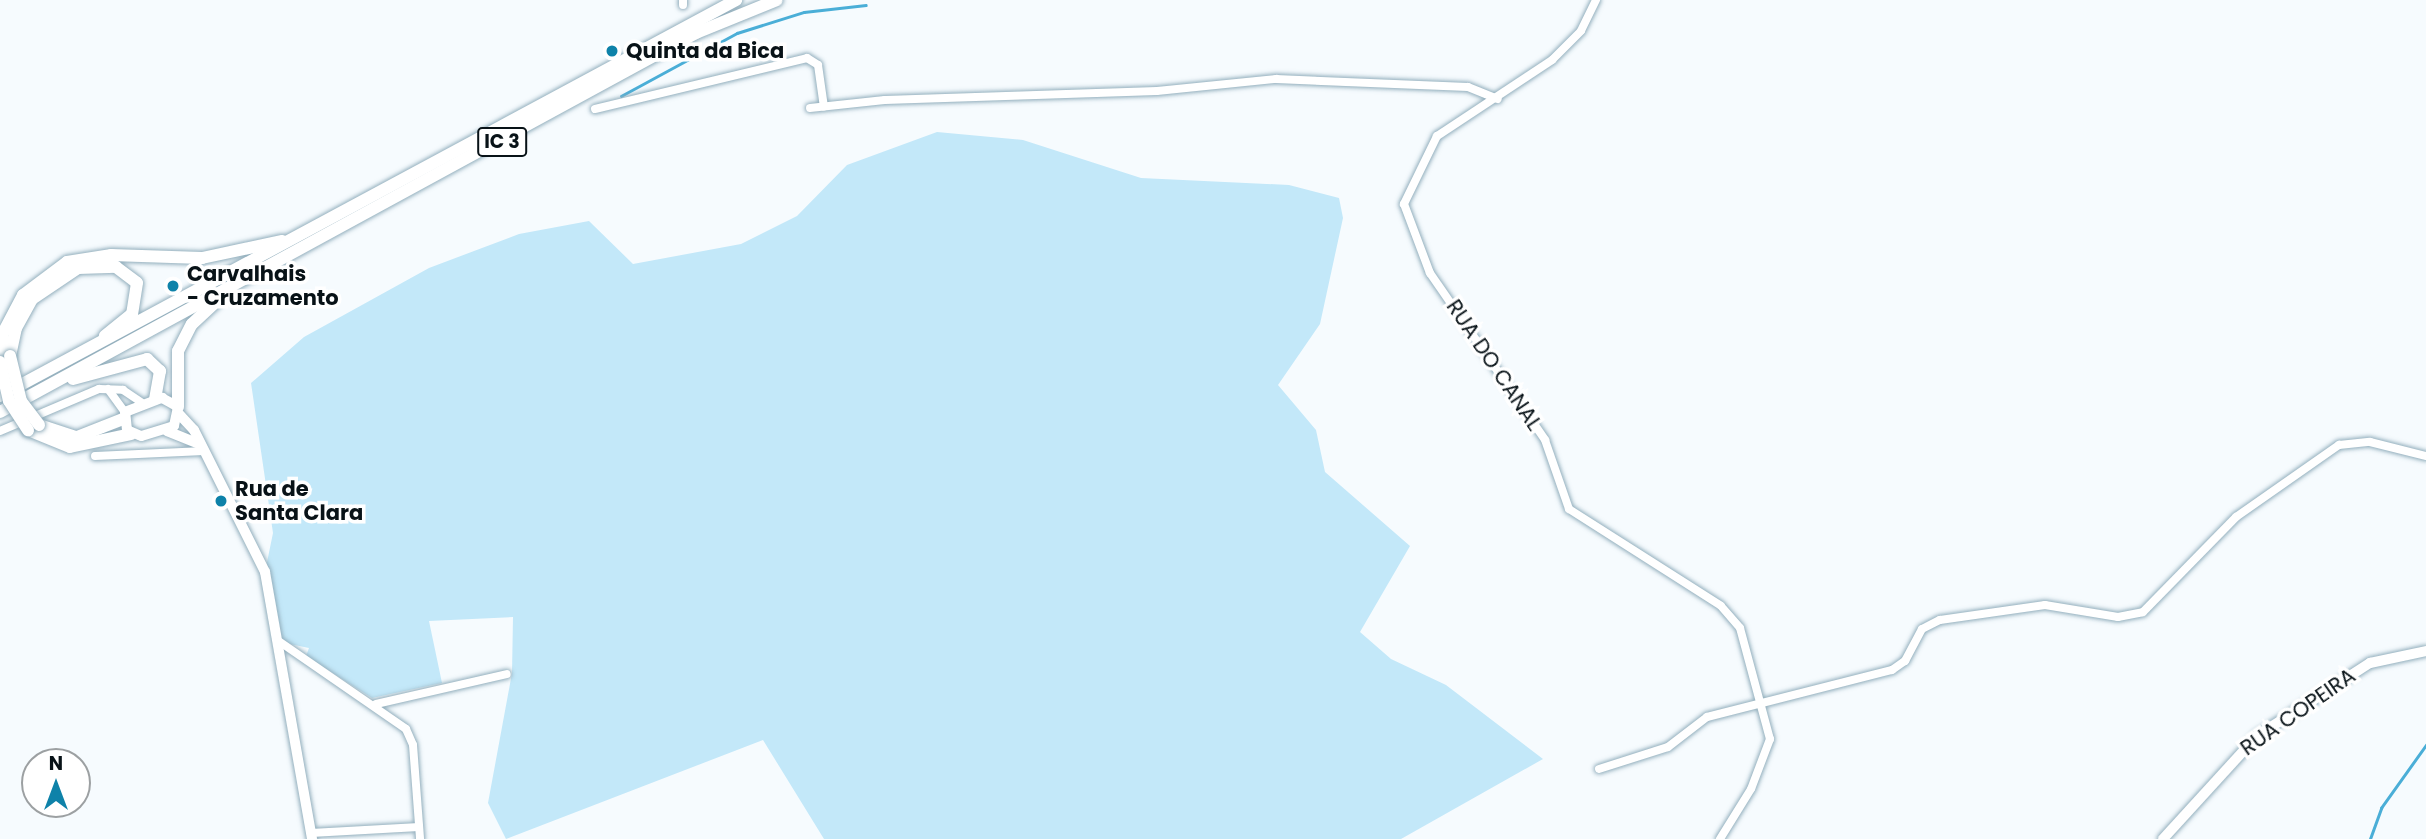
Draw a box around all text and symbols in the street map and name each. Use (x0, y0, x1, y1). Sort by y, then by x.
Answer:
place label: Quinta da Bica (626, 38, 784, 64)
marker: Quinta da Bica (604, 43, 620, 59)
road number: IC 3 (476, 126, 528, 158)
place label: Carvalhais - Cruzamento (187, 261, 339, 311)
marker: Carvalhais - Cruzamento (165, 278, 181, 294)
street label: RUA DO CANAL (1441, 295, 1547, 435)
place label: Rua de Santa Clara (235, 476, 363, 526)
marker: Rua de Santa Clara (213, 493, 229, 509)
street label: RUA COPEIRA (2236, 663, 2360, 761)
north arrow (21, 748, 91, 818)
text: N (49, 750, 63, 777)

